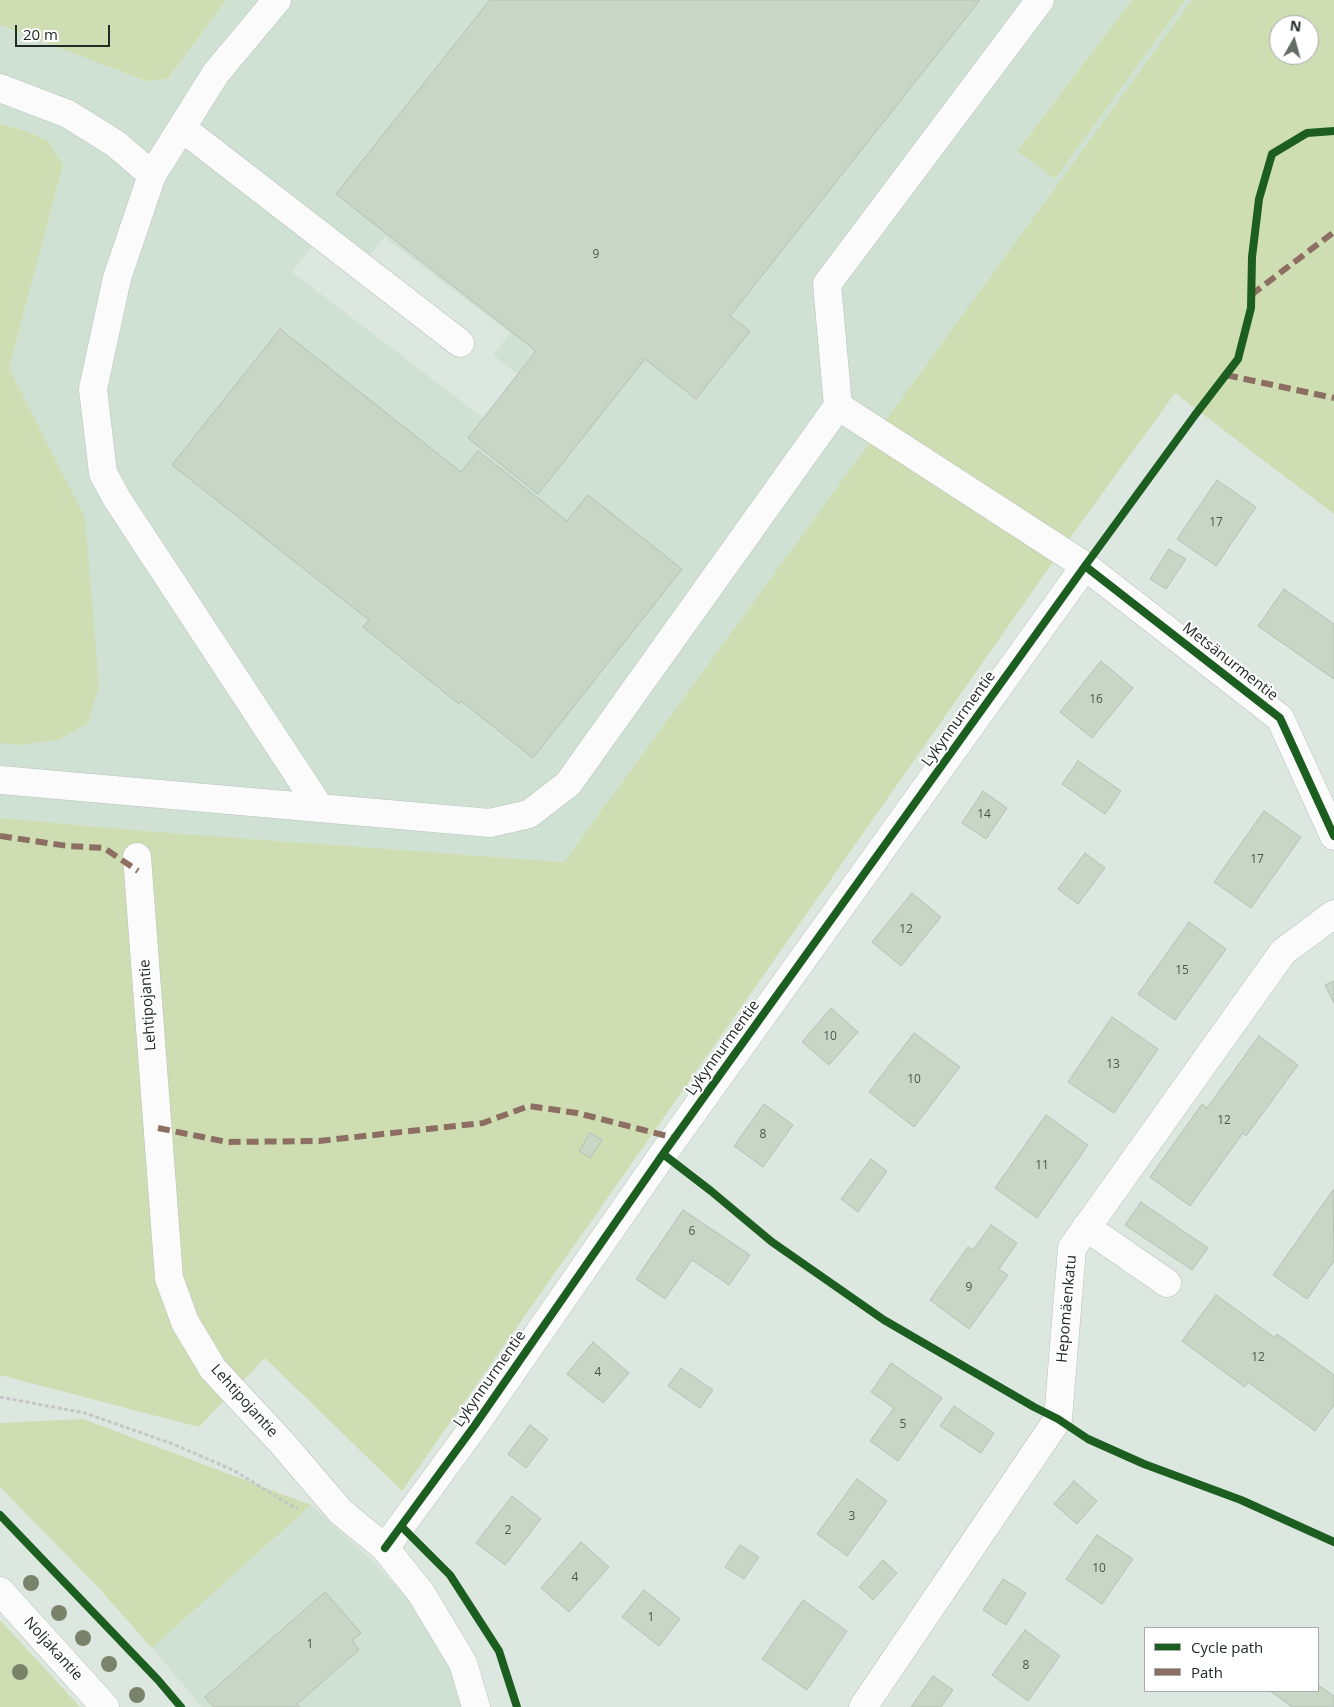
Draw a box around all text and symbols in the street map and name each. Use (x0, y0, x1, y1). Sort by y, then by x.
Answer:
scale bar (18, 15, 112, 47)
north arrow (1269, 15, 1319, 65)
text: N (1289, 15, 1303, 36)
text: 20 m (23, 24, 58, 44)
house number: 9 (593, 248, 599, 262)
house number: 17 (1209, 516, 1223, 530)
street label: Metsänurmentie (1179, 619, 1281, 705)
street label: Lykynnurmentie (918, 668, 1000, 770)
house number: 16 (1089, 693, 1103, 707)
house number: 14 (977, 808, 991, 822)
house number: 17 (1250, 853, 1264, 867)
house number: 12 (899, 923, 913, 937)
street label: Lehtipojantie (136, 959, 160, 1051)
house number: 15 (1175, 964, 1189, 978)
street label: Lykynnurmentie (682, 997, 764, 1099)
house number: 10 (823, 1030, 837, 1044)
house number: 13 (1106, 1058, 1120, 1072)
house number: 10 (907, 1073, 921, 1087)
house number: 12 (1217, 1114, 1231, 1128)
house number: 8 (760, 1128, 766, 1142)
house number: 11 (1035, 1159, 1049, 1173)
house number: 6 (689, 1225, 695, 1239)
street label: Hepomäenkatu (1053, 1254, 1081, 1364)
house number: 9 (966, 1281, 972, 1295)
street label: Lykynnurmentie (450, 1327, 530, 1431)
house number: 12 (1251, 1351, 1265, 1365)
street label: Lehtipojantie (207, 1361, 281, 1441)
house number: 4 (595, 1366, 601, 1380)
house number: 5 (900, 1418, 906, 1432)
house number: 3 (849, 1510, 855, 1524)
house number: 2 (505, 1524, 511, 1538)
house number: 10 (1092, 1562, 1106, 1576)
house number: 4 (572, 1571, 578, 1585)
house number: 1 (648, 1611, 654, 1625)
street label: Noljakantie (20, 1614, 86, 1684)
legend (1144, 1627, 1319, 1692)
text: Cycle path (1191, 1637, 1263, 1657)
house number: 1 (307, 1638, 313, 1652)
house number: 8 (1023, 1659, 1029, 1673)
text: Path (1191, 1662, 1223, 1682)

